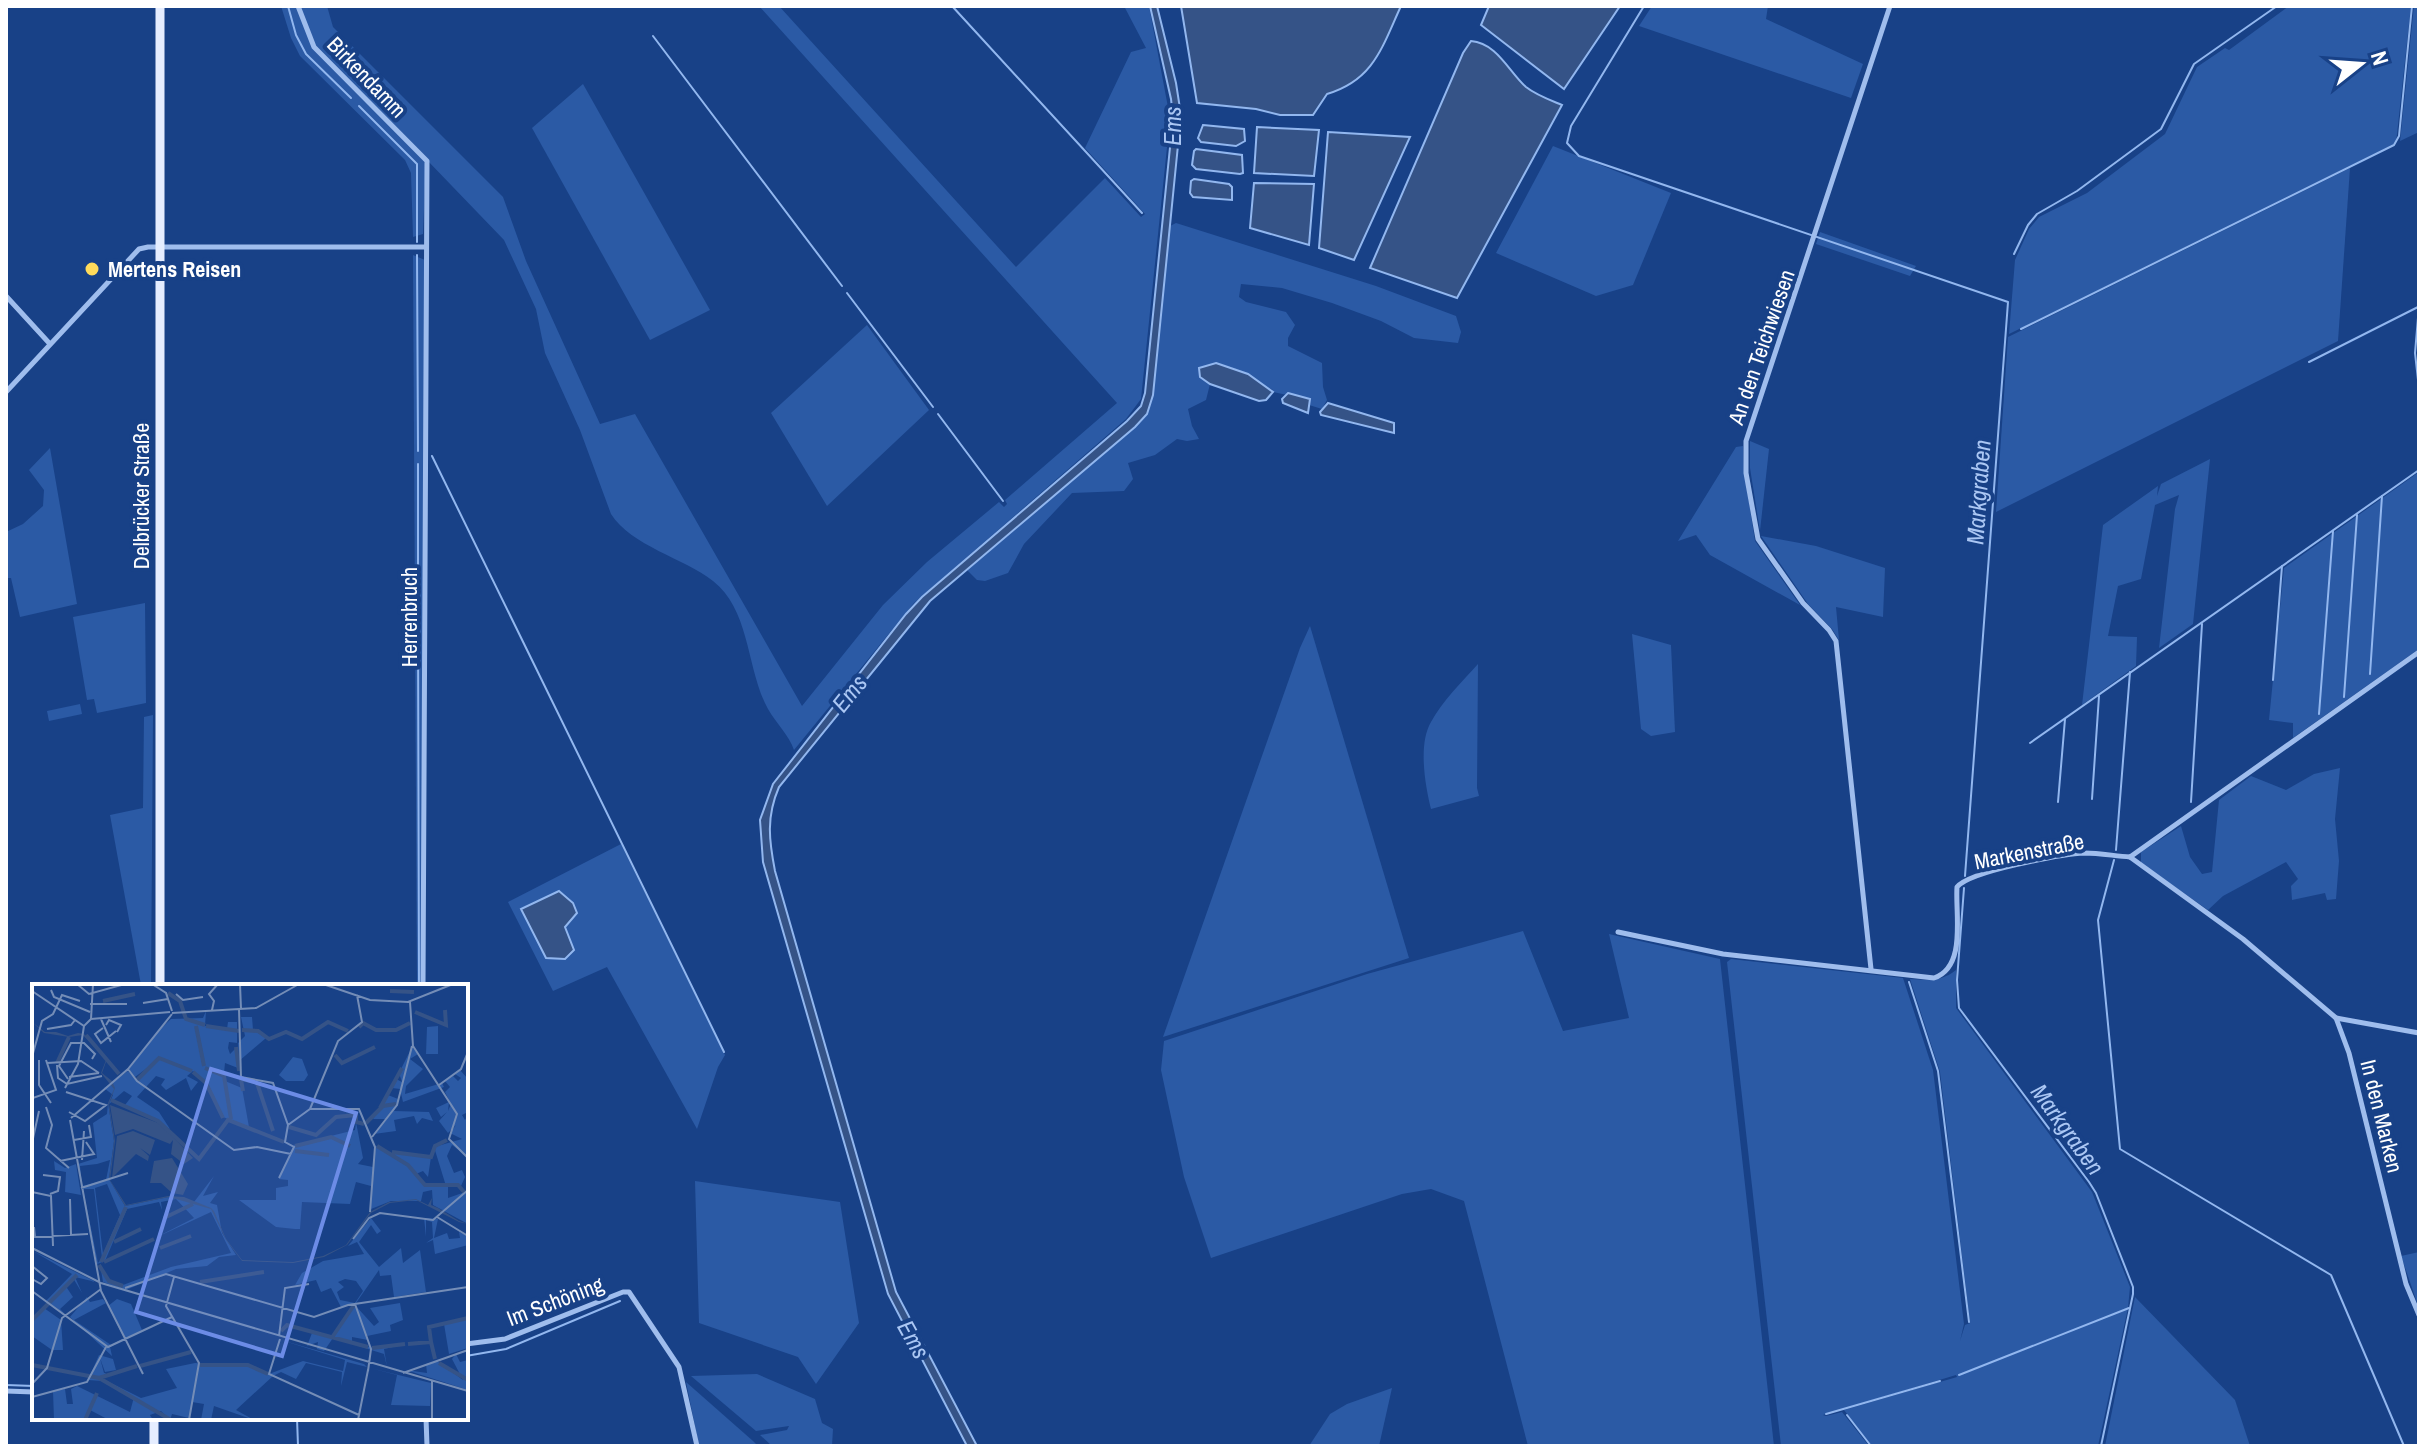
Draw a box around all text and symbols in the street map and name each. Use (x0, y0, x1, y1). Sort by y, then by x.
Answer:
north arrow (2321, 24, 2401, 104)
street label: Birkendamm (321, 30, 413, 124)
text: N (2364, 48, 2396, 69)
water label: Ems (1156, 106, 1188, 146)
place label: Mertens Reisen (108, 254, 241, 284)
marker: Mertens Reisen (83, 260, 101, 278)
street label: An den Teichwiesen (1720, 265, 1802, 429)
street label: Delbrücker Straße (126, 423, 156, 569)
water label: Markgraben (1958, 439, 1998, 545)
street label: Herrenbruch (394, 567, 424, 667)
water label: Ems (824, 668, 874, 718)
street label: Markenstraße (1972, 826, 2086, 876)
inset map (32, 984, 468, 1420)
street label: In den Marken (2353, 1056, 2411, 1176)
water label: Markgraben (2024, 1077, 2112, 1181)
street label: Im Schöning (502, 1269, 608, 1333)
water label: Ems (890, 1314, 938, 1364)

